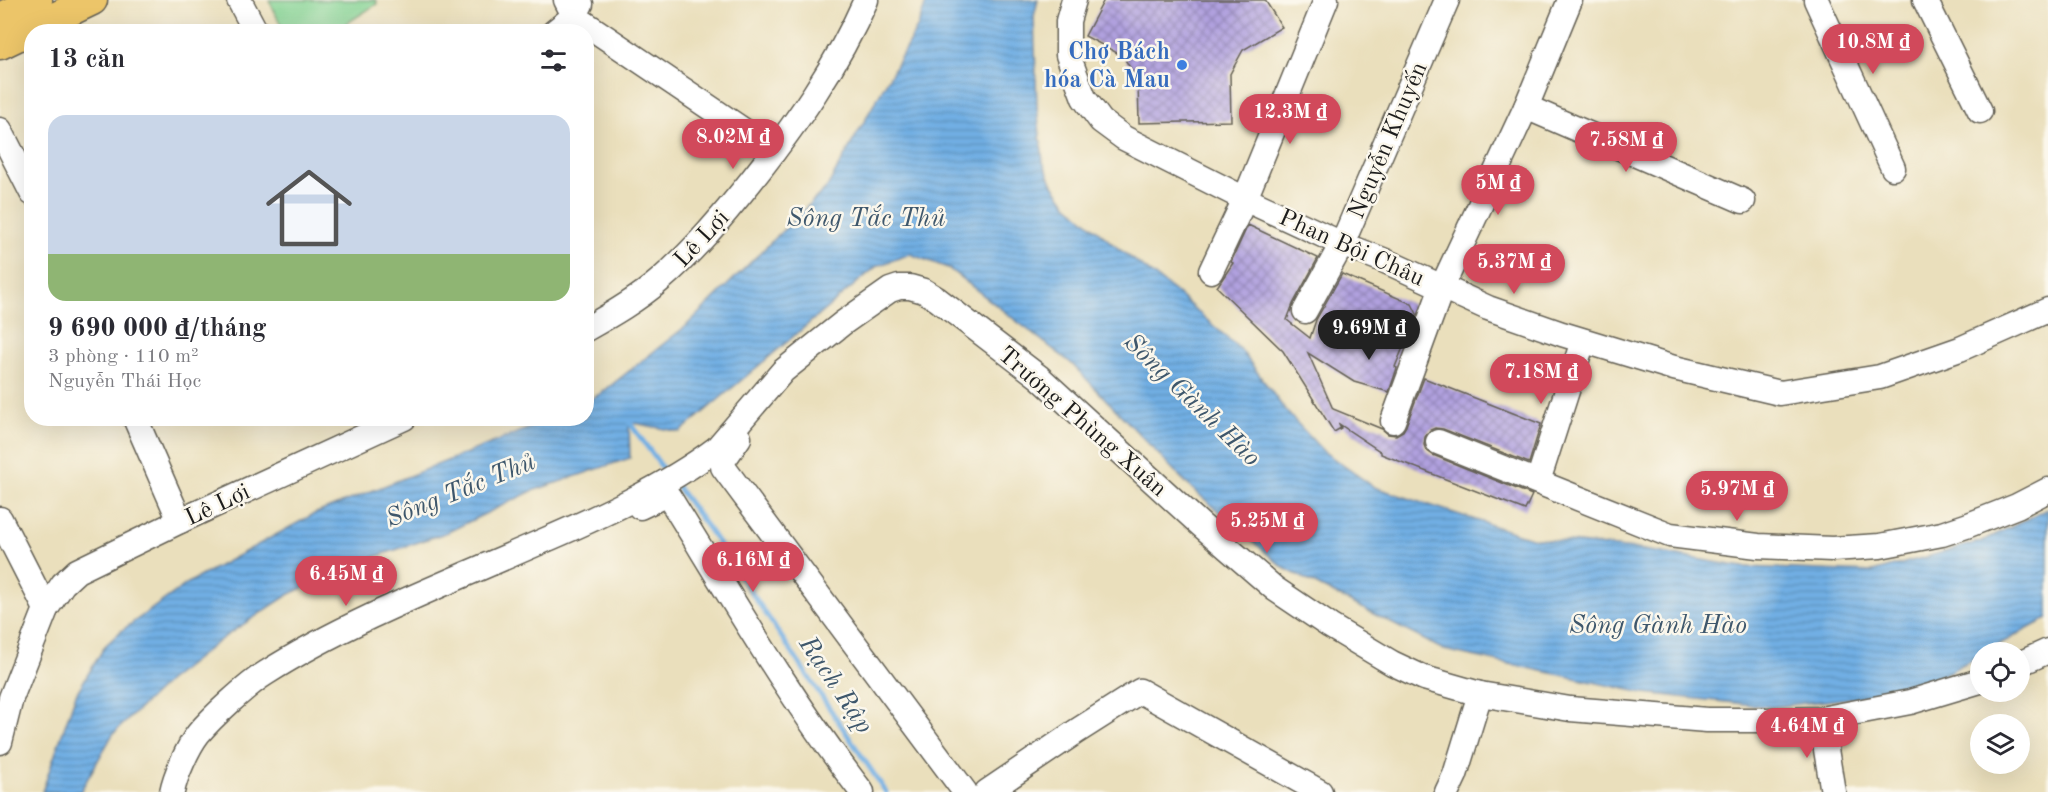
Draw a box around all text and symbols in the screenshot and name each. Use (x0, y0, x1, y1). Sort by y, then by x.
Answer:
pin: 10.8M ₫ (1818, 24, 1928, 75)
text: 10.8M ₫ (1836, 33, 1910, 53)
place label: Chợ Bách hóa Cà Mau (1044, 41, 1170, 93)
icon: filters (537, 44, 570, 77)
text: 13 căn (48, 47, 125, 73)
marker: Chợ Bách hóa Cà Mau (1175, 58, 1189, 72)
street label: Nguyễn Khuyến (1343, 58, 1433, 223)
pin: 12.3M ₫ (1235, 94, 1345, 145)
text: 12.3M ₫ (1253, 103, 1327, 123)
pin: 8.02M ₫ (678, 119, 788, 170)
pin: 7.58M ₫ (1571, 122, 1681, 173)
text: 8.02M ₫ (696, 128, 770, 148)
text: 7.58M ₫ (1589, 131, 1663, 151)
icon: home (255, 154, 363, 262)
pin: 5M ₫ (1462, 165, 1534, 216)
text: 5M ₫ (1475, 174, 1521, 194)
water label: Sông Tắc Thủ (786, 204, 946, 232)
street label: Lê Lợi (670, 206, 735, 273)
street label: Phan Bội Châu (1275, 206, 1428, 292)
pin: 5.37M ₫ (1459, 244, 1569, 295)
text: 5.37M ₫ (1477, 253, 1551, 273)
pin: 9.69M ₫ (1314, 310, 1424, 361)
text: 9 690 000 ₫/tháng (48, 316, 267, 342)
text: 9.69M ₫ (1332, 319, 1406, 339)
water label: Sông Gành Hào (1119, 329, 1265, 472)
street label: Trương Phùng Xuân (993, 343, 1171, 502)
text: 3 phòng · 110 m² (48, 347, 199, 367)
pin: 7.18M ₫ (1486, 354, 1596, 405)
text: 7.18M ₫ (1504, 363, 1578, 383)
text: Nguyễn Thái Học (48, 372, 201, 392)
water label: Sông Tắc Thủ (381, 447, 539, 533)
pin: 5.97M ₫ (1682, 471, 1792, 522)
text: 5.97M ₫ (1700, 480, 1774, 500)
street label: Lê Lợi (182, 481, 254, 531)
pin: 5.25M ₫ (1212, 503, 1322, 554)
text: 5.25M ₫ (1230, 512, 1304, 532)
pin: 6.16M ₫ (698, 542, 808, 593)
text: 6.16M ₫ (716, 551, 790, 571)
pin: 6.45M ₫ (291, 556, 401, 607)
text: 6.45M ₫ (309, 565, 383, 585)
water label: Sông Gành Hào (1569, 613, 1747, 639)
water label: Rạch Rập (793, 631, 877, 738)
map controls (1970, 642, 2030, 774)
button: locate (1970, 642, 2030, 702)
pin: 4.64M ₫ (1752, 708, 1862, 759)
button: layers (1970, 714, 2030, 774)
text: 4.64M ₫ (1770, 717, 1844, 737)

